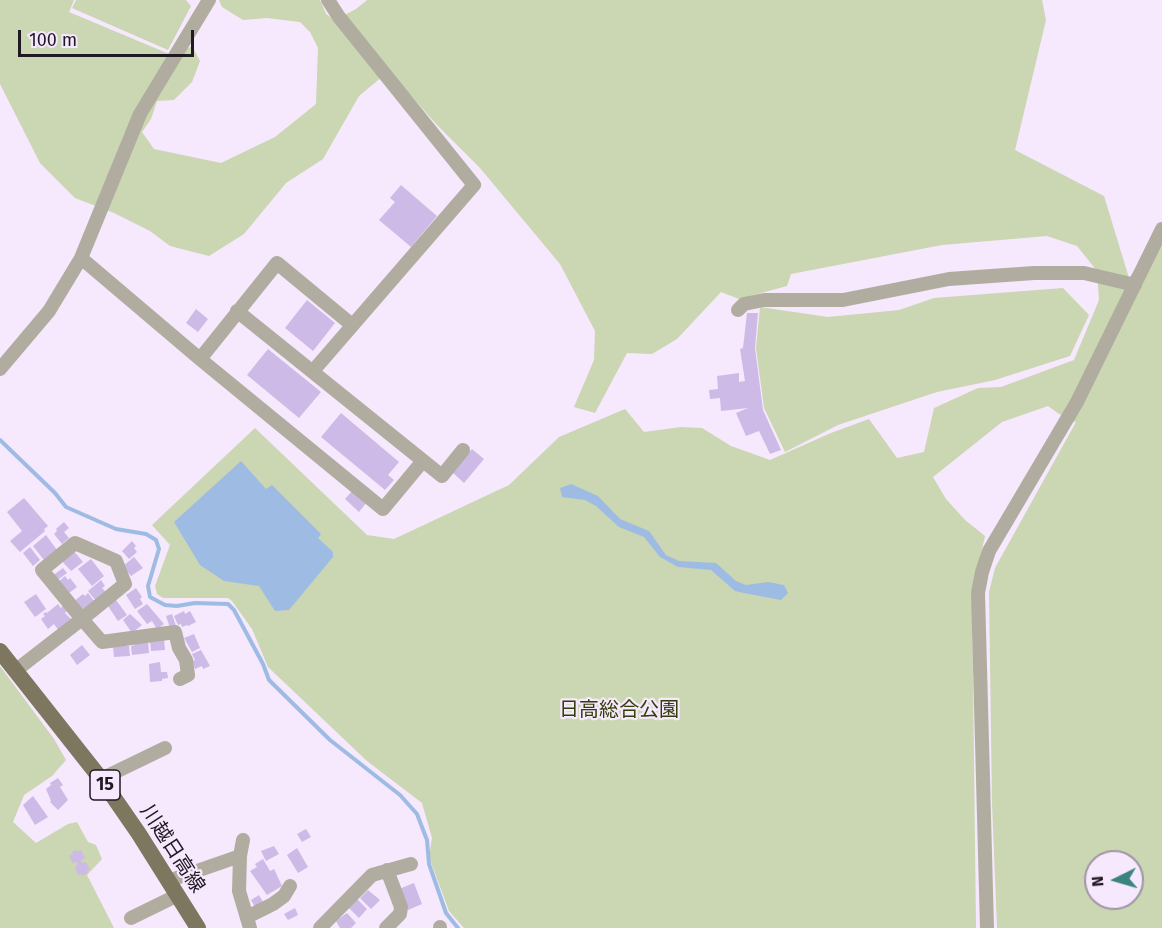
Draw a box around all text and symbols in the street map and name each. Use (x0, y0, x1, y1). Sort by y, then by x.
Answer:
scale bar (21, 18, 196, 56)
text: 100 m (29, 29, 77, 51)
park label: 日高総合公園 (559, 698, 679, 722)
road number: 15 (90, 770, 120, 800)
street label: 川越日高線 (135, 801, 209, 897)
north arrow (1084, 850, 1144, 910)
text: N (1088, 875, 1107, 888)

